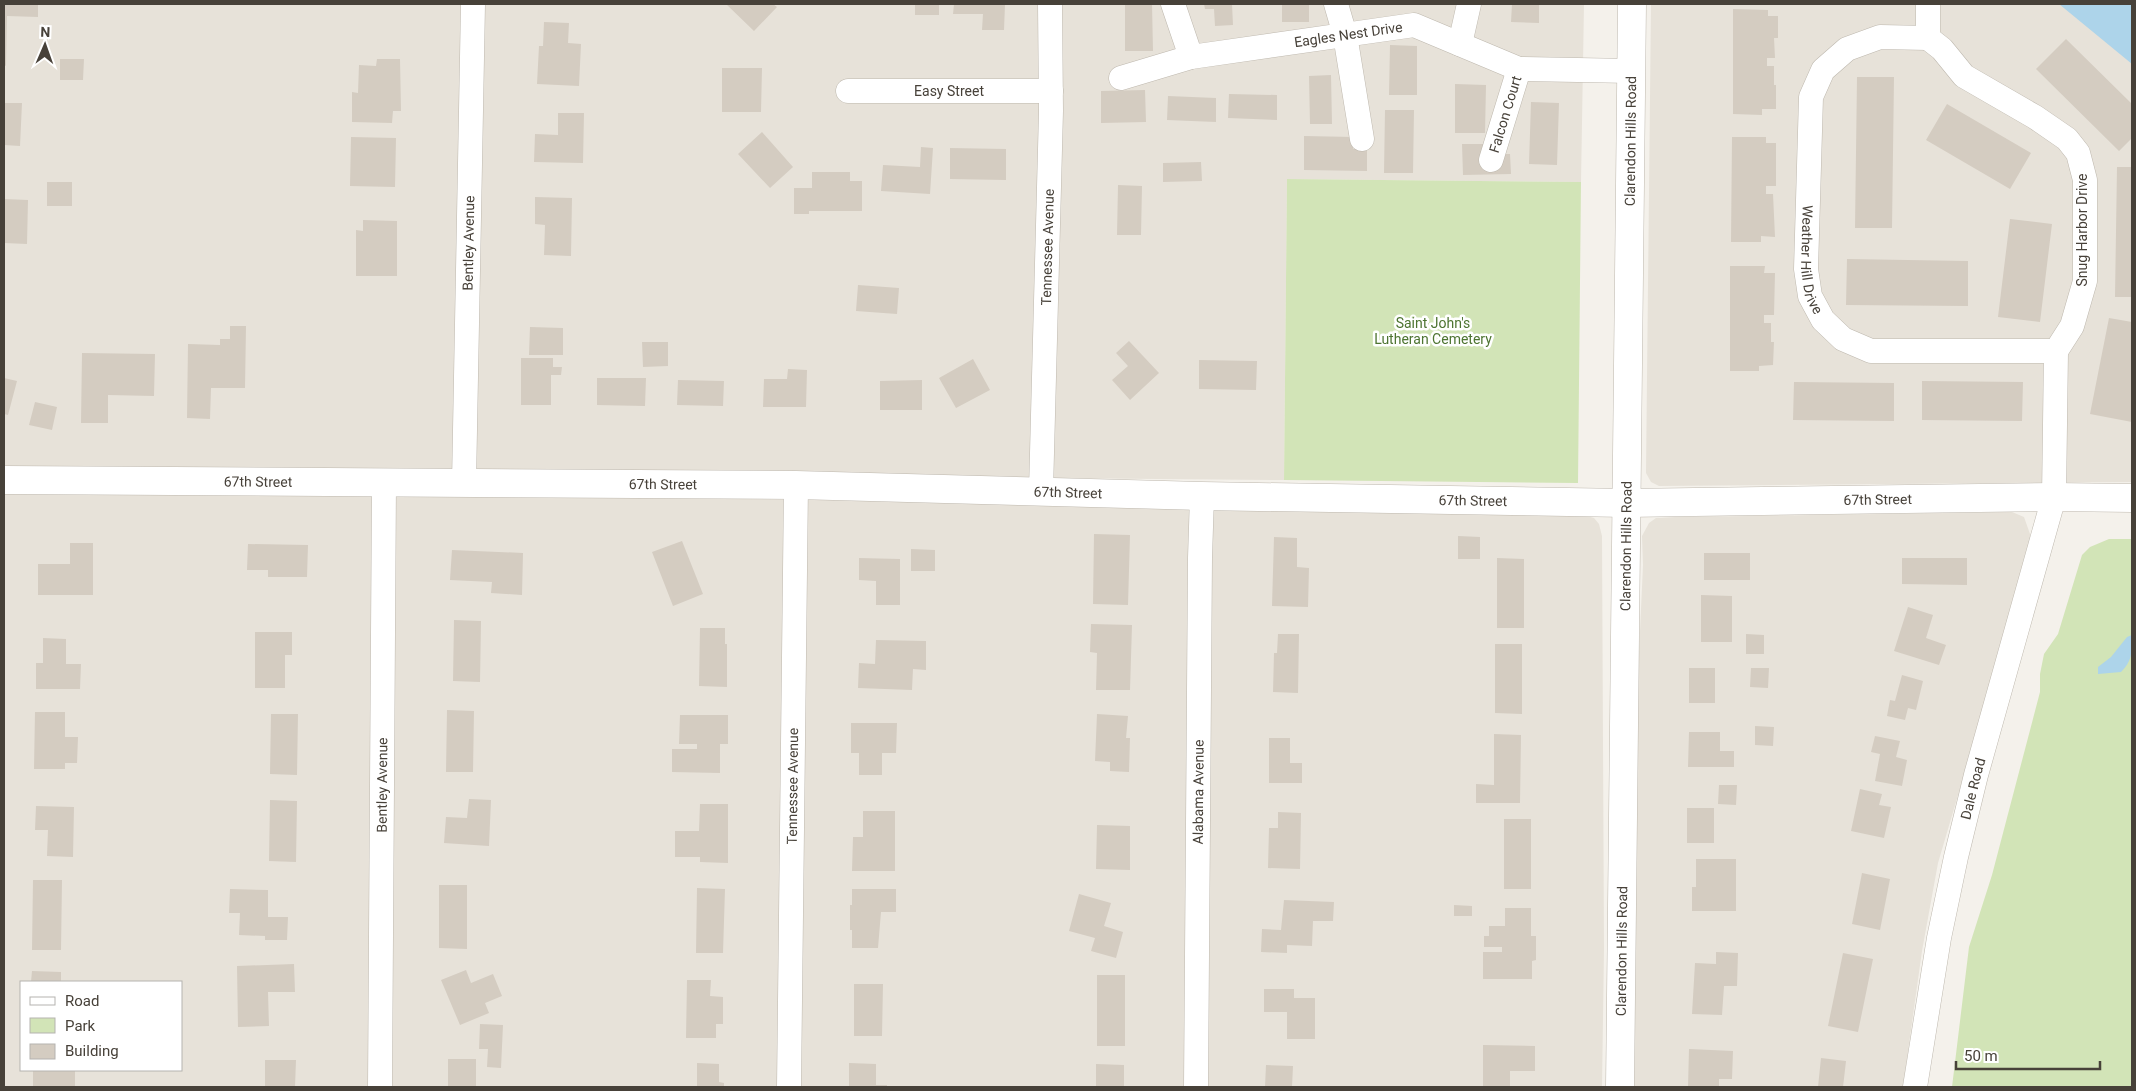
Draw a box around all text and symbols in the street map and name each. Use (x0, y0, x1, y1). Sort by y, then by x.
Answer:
street label: Eagles Nest Drive (1293, 19, 1404, 50)
north arrow (20, 20, 70, 70)
text: N (40, 24, 51, 40)
street label: Falcon Court (1486, 73, 1525, 155)
street label: Clarendon Hills Road (1622, 76, 1639, 206)
street label: Easy Street (914, 83, 984, 99)
street label: Snug Harbor Drive (2074, 174, 2090, 286)
street label: Tennessee Avenue (1038, 189, 1057, 306)
street label: Bentley Avenue (460, 195, 477, 291)
street label: Weather Hill Drive (1798, 205, 1826, 317)
park label: Saint John's Lutheran Cemetery (1374, 315, 1492, 347)
street label: 67th Street (224, 473, 293, 490)
street label: 67th Street (629, 476, 698, 492)
street label: Clarendon Hills Road (1617, 481, 1635, 611)
street label: 67th Street (1033, 483, 1103, 501)
street label: 67th Street (1843, 491, 1913, 508)
street label: 67th Street (1438, 492, 1508, 509)
street label: Tennessee Avenue (784, 728, 801, 844)
street label: Bentley Avenue (374, 737, 390, 833)
street label: Alabama Avenue (1190, 740, 1207, 845)
street label: Dale Road (1957, 756, 1988, 821)
street label: Clarendon Hills Road (1613, 886, 1630, 1016)
legend (20, 981, 182, 1071)
text: Road (65, 992, 99, 1010)
text: Park (65, 1017, 96, 1035)
scale bar (1956, 1038, 2100, 1070)
text: Building (65, 1042, 119, 1060)
text: 50 m (1964, 1047, 1998, 1065)

